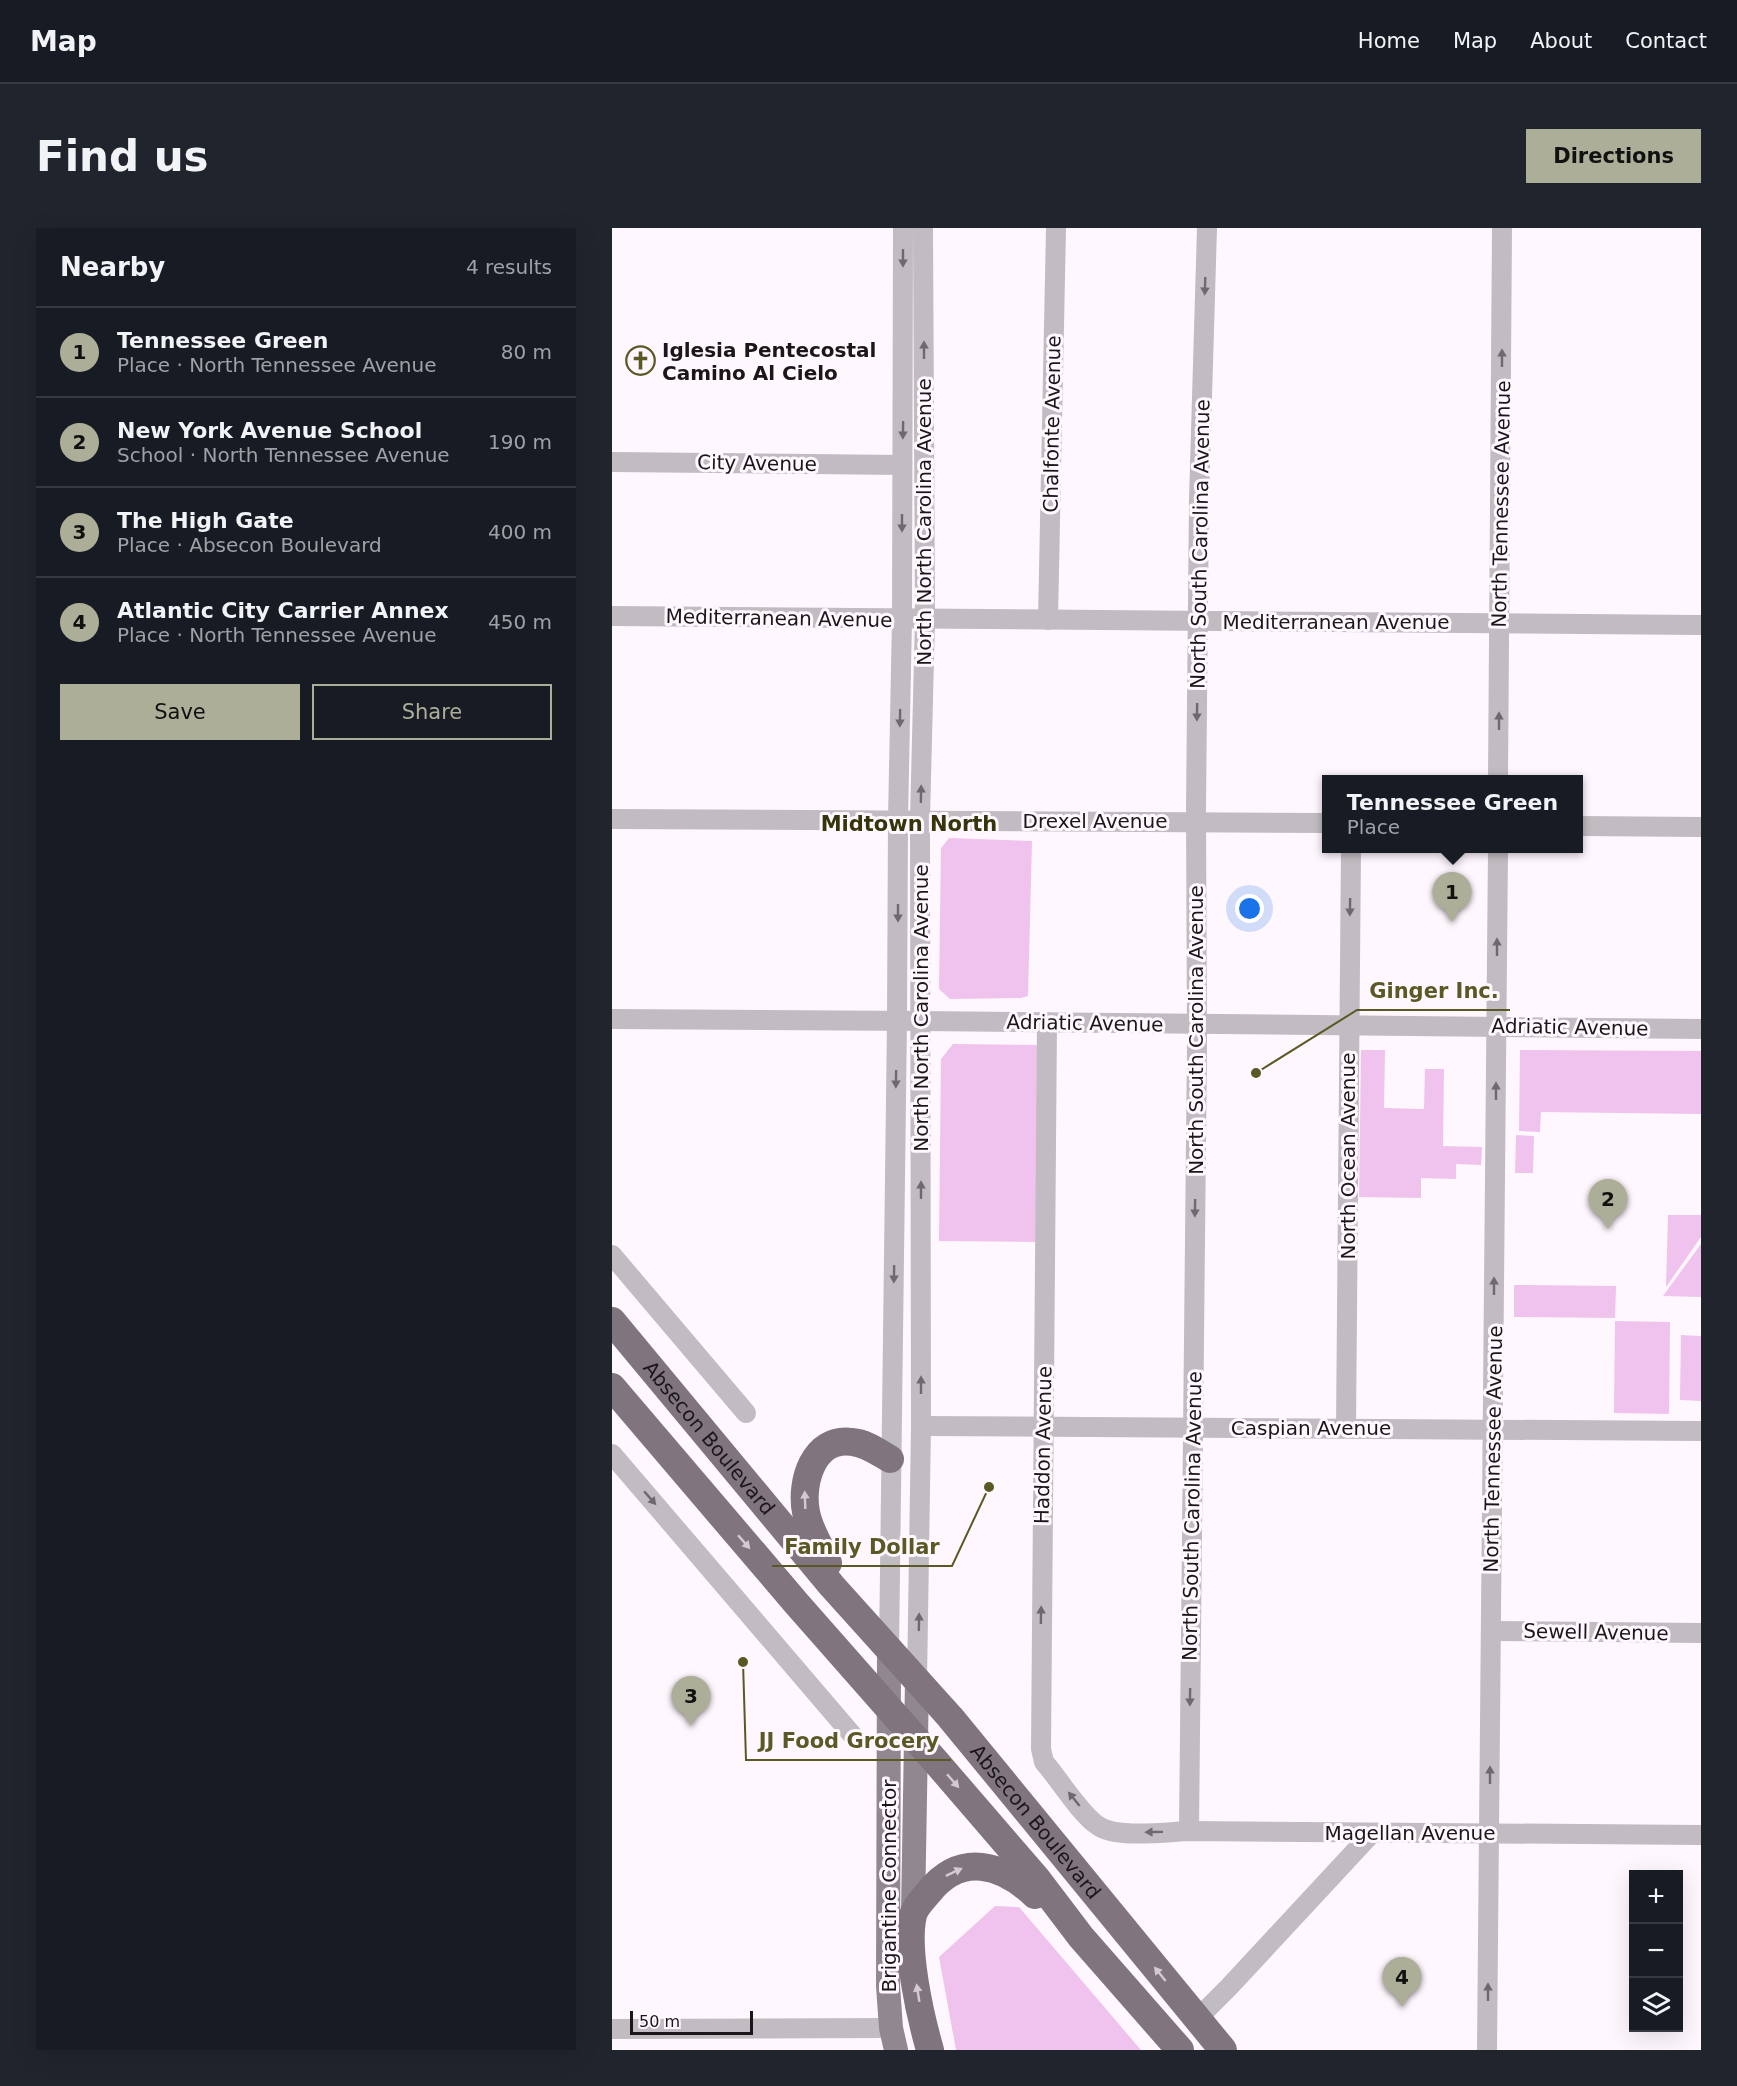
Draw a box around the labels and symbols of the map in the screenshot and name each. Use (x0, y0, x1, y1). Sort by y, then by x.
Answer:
one-way arrow (898, 249, 908, 268)
one-way arrow (1201, 277, 1210, 296)
street label: Chalfonte Avenue (1038, 335, 1066, 513)
place label: Iglesia Pentecostal Camino Al Cielo (662, 338, 876, 385)
one-way arrow (919, 341, 929, 360)
church icon: Iglesia Pentecostal Camino Al Cielo (625, 345, 657, 377)
one-way arrow (1497, 349, 1507, 368)
street label: North North Carolina Avenue (912, 378, 936, 666)
street label: North Tennessee Avenue (1487, 380, 1515, 628)
street label: North South Carolina Avenue (1185, 399, 1215, 689)
one-way arrow (898, 421, 907, 440)
street label: City Avenue (697, 450, 817, 476)
one-way arrow (897, 514, 907, 533)
street label: Mediterranean Avenue (665, 604, 893, 632)
street label: Mediterranean Avenue (1223, 610, 1449, 634)
one-way arrow (1192, 703, 1202, 722)
one-way arrow (895, 709, 905, 728)
one-way arrow (1494, 712, 1504, 731)
one-way arrow (916, 785, 926, 804)
street label: Drexel Avenue (1023, 809, 1167, 833)
district label: Midtown North (821, 812, 997, 836)
street label: North North Carolina Avenue (909, 864, 933, 1152)
pin: 1 (1432, 872, 1472, 922)
street label: North South Carolina Avenue (1184, 885, 1208, 1175)
your location (1235, 894, 1264, 923)
one-way arrow (1345, 897, 1355, 916)
one-way arrow (893, 904, 903, 923)
one-way arrow (1492, 937, 1502, 956)
callout: Ginger Inc. (1357, 971, 1510, 1010)
text: Ginger Inc. (1369, 979, 1499, 1003)
street label: Adriatic Avenue (1006, 1010, 1164, 1036)
street label: Adriatic Avenue (1491, 1014, 1649, 1040)
street label: North Ocean Avenue (1336, 1053, 1360, 1259)
one-way arrow (891, 1070, 901, 1089)
one-way arrow (1491, 1082, 1501, 1101)
pin: 2 (1588, 1180, 1628, 1229)
one-way arrow (916, 1181, 926, 1200)
one-way arrow (1190, 1199, 1200, 1218)
one-way arrow (889, 1265, 899, 1284)
one-way arrow (1489, 1277, 1499, 1296)
street label: North Tennessee Avenue (1479, 1325, 1507, 1573)
street label: Absecon Boulevard (638, 1356, 780, 1520)
street label: Haddon Avenue (1030, 1366, 1056, 1524)
street label: North South Carolina Avenue (1177, 1371, 1207, 1661)
one-way arrow (916, 1376, 926, 1395)
street label: Caspian Avenue (1231, 1416, 1391, 1440)
one-way arrow (801, 1490, 810, 1509)
one-way arrow (643, 1491, 657, 1506)
callout: Family Dollar (772, 1527, 952, 1566)
one-way arrow (738, 1534, 751, 1550)
text: Family Dollar (784, 1535, 940, 1559)
one-way arrow (1036, 1605, 1046, 1624)
one-way arrow (914, 1613, 924, 1632)
street label: Sewell Avenue (1523, 1619, 1669, 1645)
pin: 3 (672, 1676, 710, 1726)
one-way arrow (1185, 1688, 1195, 1707)
callout: JJ Food Grocery (746, 1721, 951, 1760)
text: JJ Food Grocery (757, 1729, 940, 1753)
street label: Absecon Boulevard (965, 1740, 1106, 1904)
one-way arrow (1485, 1766, 1495, 1785)
one-way arrow (947, 1774, 960, 1789)
street label: Brigantine Connector (877, 1779, 901, 1993)
one-way arrow (1068, 1792, 1081, 1807)
street label: Magellan Avenue (1324, 1821, 1496, 1845)
one-way arrow (1144, 1827, 1163, 1837)
one-way arrow (946, 1868, 963, 1877)
pin: 4 (1382, 1958, 1422, 2007)
one-way arrow (1154, 1966, 1167, 1982)
one-way arrow (1483, 1982, 1493, 2001)
one-way arrow (913, 1983, 922, 2002)
scale bar (630, 2008, 753, 2036)

